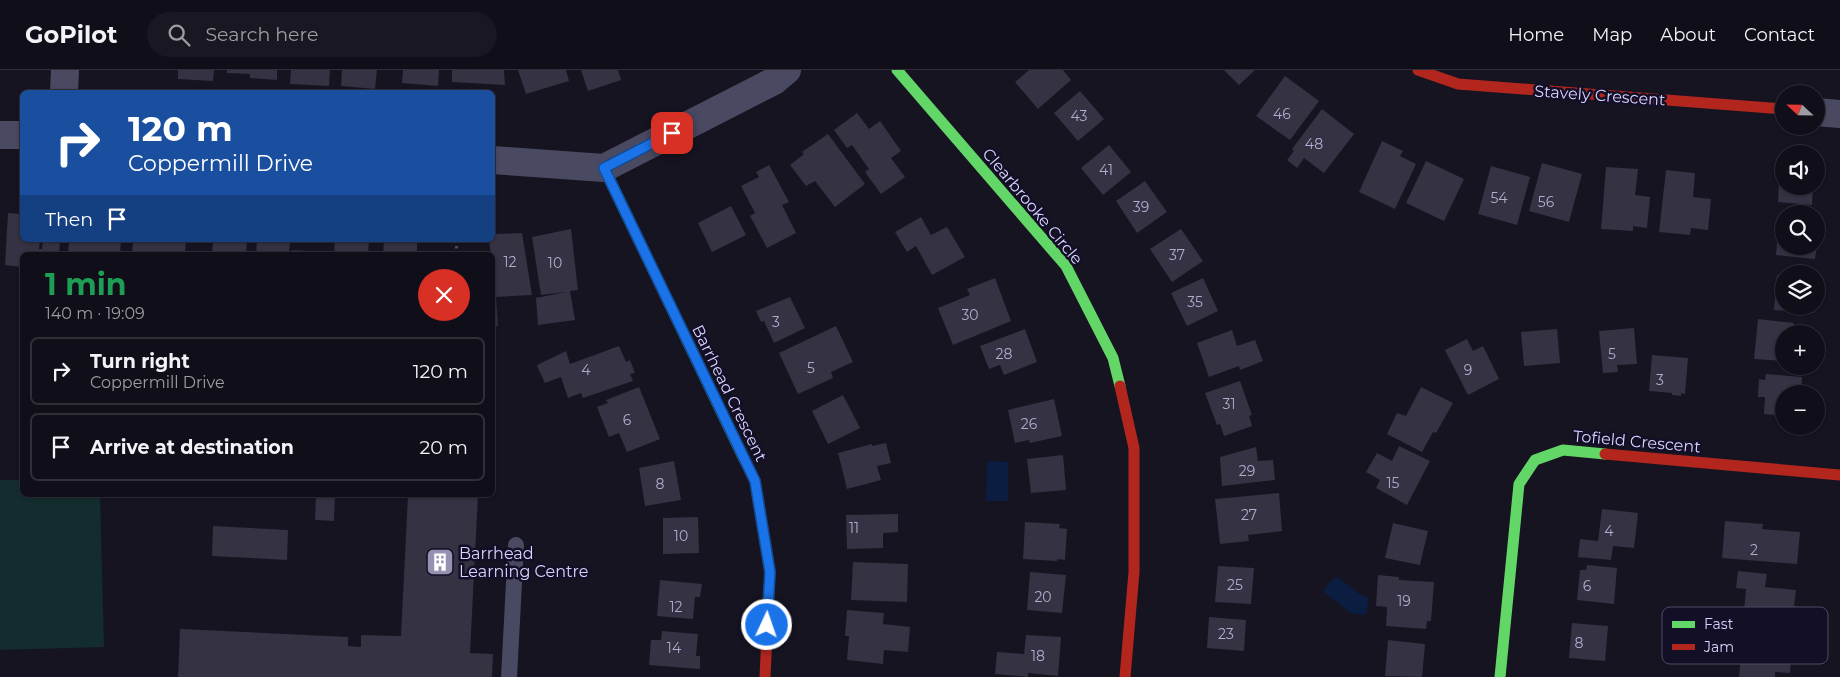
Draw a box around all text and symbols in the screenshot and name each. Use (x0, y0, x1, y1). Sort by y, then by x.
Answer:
search box (147, 12, 497, 57)
text: GoPilot (25, 20, 117, 49)
icon: search (165, 21, 193, 49)
text: Search here (205, 23, 318, 46)
text: Home (1508, 24, 1564, 46)
text: Map (1592, 24, 1632, 46)
text: About (1660, 24, 1716, 46)
text: Contact (1744, 24, 1815, 46)
street label: Stavely Crescent (1534, 81, 1667, 110)
north arrow (1775, 85, 1825, 135)
map controls (1775, 85, 1825, 435)
house number: 46 (1273, 105, 1291, 123)
text: 120 m (128, 107, 233, 150)
house number: 43 (1071, 107, 1088, 125)
icon: right (45, 110, 110, 175)
pin (651, 112, 693, 154)
icon: arrive (658, 119, 686, 147)
house number: 48 (1305, 135, 1323, 153)
street label: Clearbrooke Circle (979, 144, 1087, 268)
button: sound (1775, 145, 1825, 195)
text: Coppermill Drive (128, 150, 313, 177)
house number: 41 (1099, 161, 1113, 179)
house number: 54 (1490, 189, 1508, 207)
house number: 56 (1538, 193, 1555, 211)
house number: 39 (1133, 198, 1149, 216)
icon: arrive (103, 205, 131, 233)
button: search (1775, 205, 1825, 255)
text: Then (45, 208, 93, 231)
house number: 37 (1169, 246, 1185, 264)
house number: 12 (503, 253, 517, 271)
house number: 10 (548, 254, 562, 272)
button: layers (1775, 265, 1825, 315)
text: 1 min (45, 266, 126, 303)
button: close (418, 269, 470, 321)
house number: 35 (1187, 293, 1203, 311)
text: 140 m · 19:09 (45, 304, 145, 323)
house number: 30 (961, 306, 979, 324)
house number: 3 (772, 313, 780, 331)
street label: Barrhead Crescent (688, 322, 771, 465)
button: + (1775, 325, 1825, 375)
house number: 28 (996, 345, 1013, 363)
house number: 5 (1608, 345, 1616, 363)
text: Turn right (90, 350, 190, 373)
icon: right (47, 357, 75, 385)
house number: 5 (807, 359, 815, 377)
text: 120 m (413, 360, 468, 383)
house number: 4 (581, 361, 591, 379)
house number: 9 (1464, 361, 1472, 379)
house number: 3 (1656, 371, 1664, 389)
text: Coppermill Drive (90, 373, 225, 392)
button: − (1775, 385, 1825, 435)
house number: 31 (1223, 395, 1235, 413)
house number: 6 (623, 411, 632, 429)
house number: 26 (1021, 415, 1038, 433)
street label: Tofield Crescent (1572, 426, 1702, 457)
icon: arrive (47, 433, 75, 461)
text: Arrive at destination (90, 436, 294, 459)
text: 20 m (420, 436, 468, 459)
house number: 29 (1239, 462, 1255, 480)
house number: 15 (1387, 474, 1400, 492)
house number: 8 (656, 475, 665, 493)
house number: 27 (1241, 506, 1257, 524)
house number: 11 (849, 519, 859, 537)
house number: 4 (1604, 522, 1614, 540)
house number: 10 (674, 527, 688, 545)
house number: 2 (1750, 541, 1758, 559)
place label: Barrhead Learning Centre (459, 544, 588, 581)
building icon: Barrhead Learning Centre (425, 547, 455, 577)
house number: 25 (1227, 576, 1243, 594)
house number: 6 (1583, 577, 1592, 595)
house number: 20 (1034, 588, 1052, 606)
house number: 19 (1397, 592, 1411, 610)
house number: 12 (669, 598, 683, 616)
position arrow (740, 598, 792, 650)
legend (1662, 607, 1828, 664)
text: Fast (1704, 615, 1734, 633)
house number: 23 (1218, 625, 1234, 643)
house number: 8 (1575, 634, 1584, 652)
text: Jam (1703, 638, 1734, 656)
house number: 14 (667, 639, 682, 657)
house number: 18 (1031, 647, 1045, 665)

